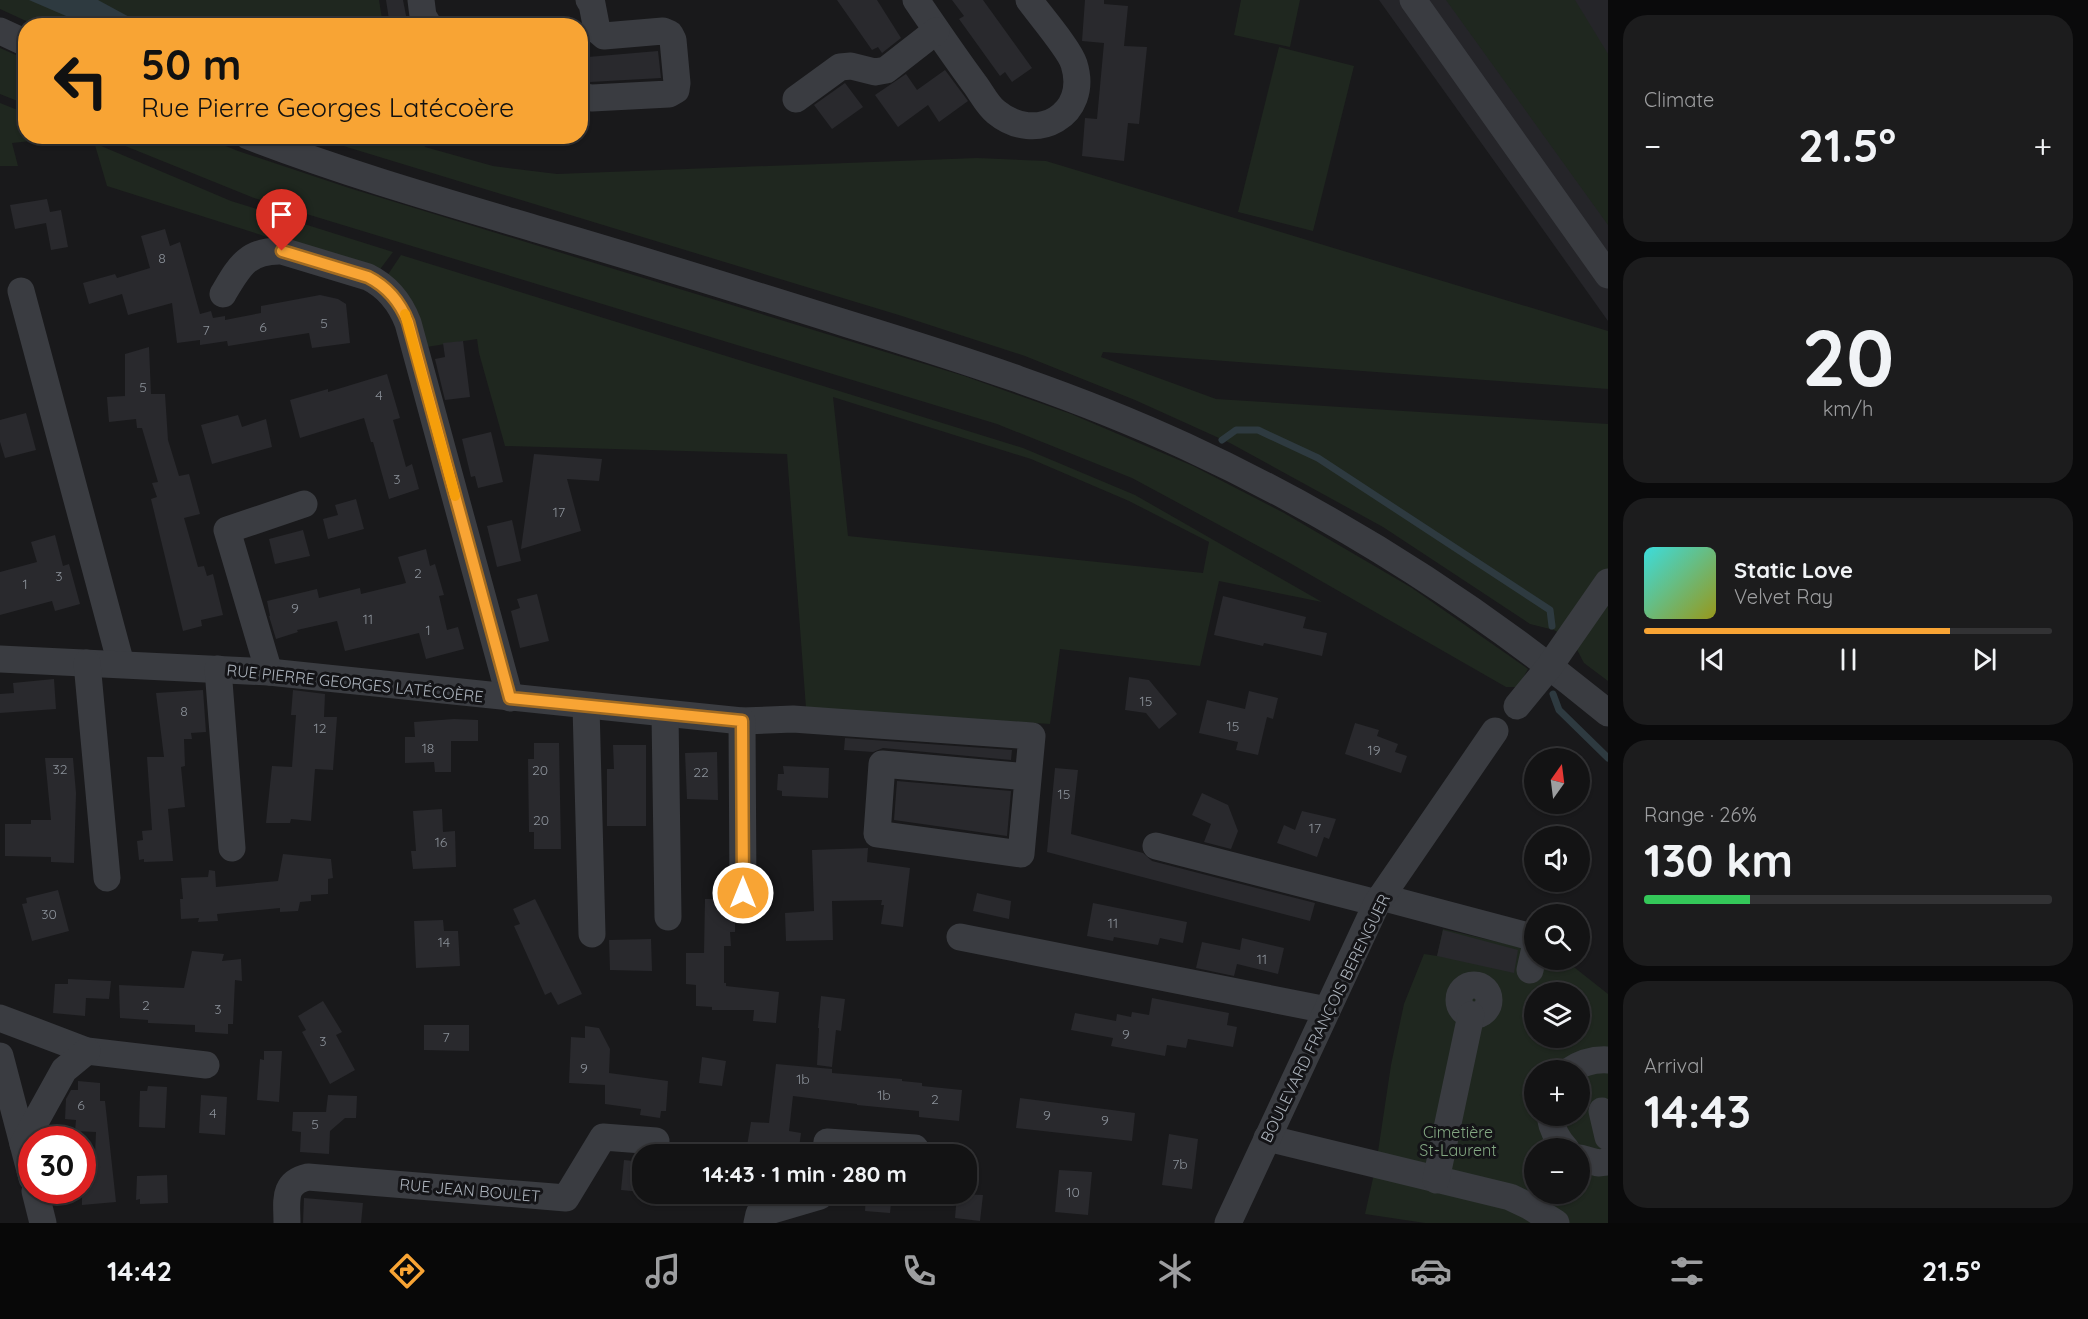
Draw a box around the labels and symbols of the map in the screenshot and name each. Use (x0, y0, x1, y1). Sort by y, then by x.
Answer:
pin (256, 189, 307, 251)
house number: 8 (158, 249, 166, 267)
house number: 5 (320, 314, 328, 332)
house number: 6 (259, 318, 267, 336)
house number: 7 (202, 321, 210, 339)
house number: 5 (139, 378, 147, 396)
house number: 4 (375, 386, 383, 404)
house number: 3 (393, 470, 401, 488)
house number: 17 (553, 503, 565, 521)
house number: 2 (414, 564, 422, 582)
house number: 3 (55, 567, 63, 585)
house number: 1 (22, 575, 28, 593)
house number: 9 (291, 599, 299, 617)
house number: 11 (363, 610, 373, 628)
house number: 1 (425, 621, 431, 639)
street label: RUE PIERRE GEORGES LATÉCOÈRE (226, 660, 484, 706)
house number: 15 (1140, 692, 1152, 710)
house number: 8 (180, 702, 188, 720)
house number: 15 (1227, 717, 1239, 735)
house number: 12 (314, 719, 327, 737)
house number: 18 (422, 739, 434, 757)
house number: 19 (1368, 741, 1381, 759)
north arrow (1524, 748, 1590, 814)
house number: 32 (52, 760, 68, 778)
house number: 20 (532, 761, 548, 779)
house number: 22 (693, 763, 709, 781)
house number: 15 (1058, 785, 1070, 803)
house number: 20 (533, 811, 549, 829)
house number: 17 (1309, 819, 1321, 837)
house number: 16 (435, 833, 448, 851)
position arrow (711, 861, 775, 925)
street label: BOULEVARD FRANÇOIS BERENGUER (1256, 891, 1394, 1145)
house number: 30 (41, 905, 57, 923)
house number: 11 (1108, 914, 1118, 932)
house number: 14 (438, 933, 450, 951)
house number: 11 (1257, 950, 1267, 968)
house number: 2 (142, 996, 150, 1014)
house number: 3 (214, 1000, 222, 1018)
house number: 9 (1122, 1025, 1130, 1043)
house number: 7 (442, 1028, 450, 1046)
house number: 3 (319, 1032, 327, 1050)
house number: 9 (580, 1059, 588, 1077)
house number: 1b (796, 1070, 810, 1088)
house number: 1b (877, 1086, 891, 1104)
house number: 2 (931, 1090, 939, 1108)
house number: 6 (77, 1096, 85, 1114)
house number: 4 (209, 1104, 217, 1122)
house number: 9 (1043, 1106, 1051, 1124)
house number: 9 (1101, 1111, 1109, 1129)
house number: 5 (311, 1115, 319, 1133)
park label: Cimetière St-Laurent (1419, 1122, 1497, 1160)
speed limit sign: 30 (18, 1126, 96, 1204)
house number: 7b (1172, 1155, 1188, 1173)
street label: RUE JEAN BOULET (399, 1174, 542, 1206)
house number: 10 (1066, 1183, 1080, 1201)

